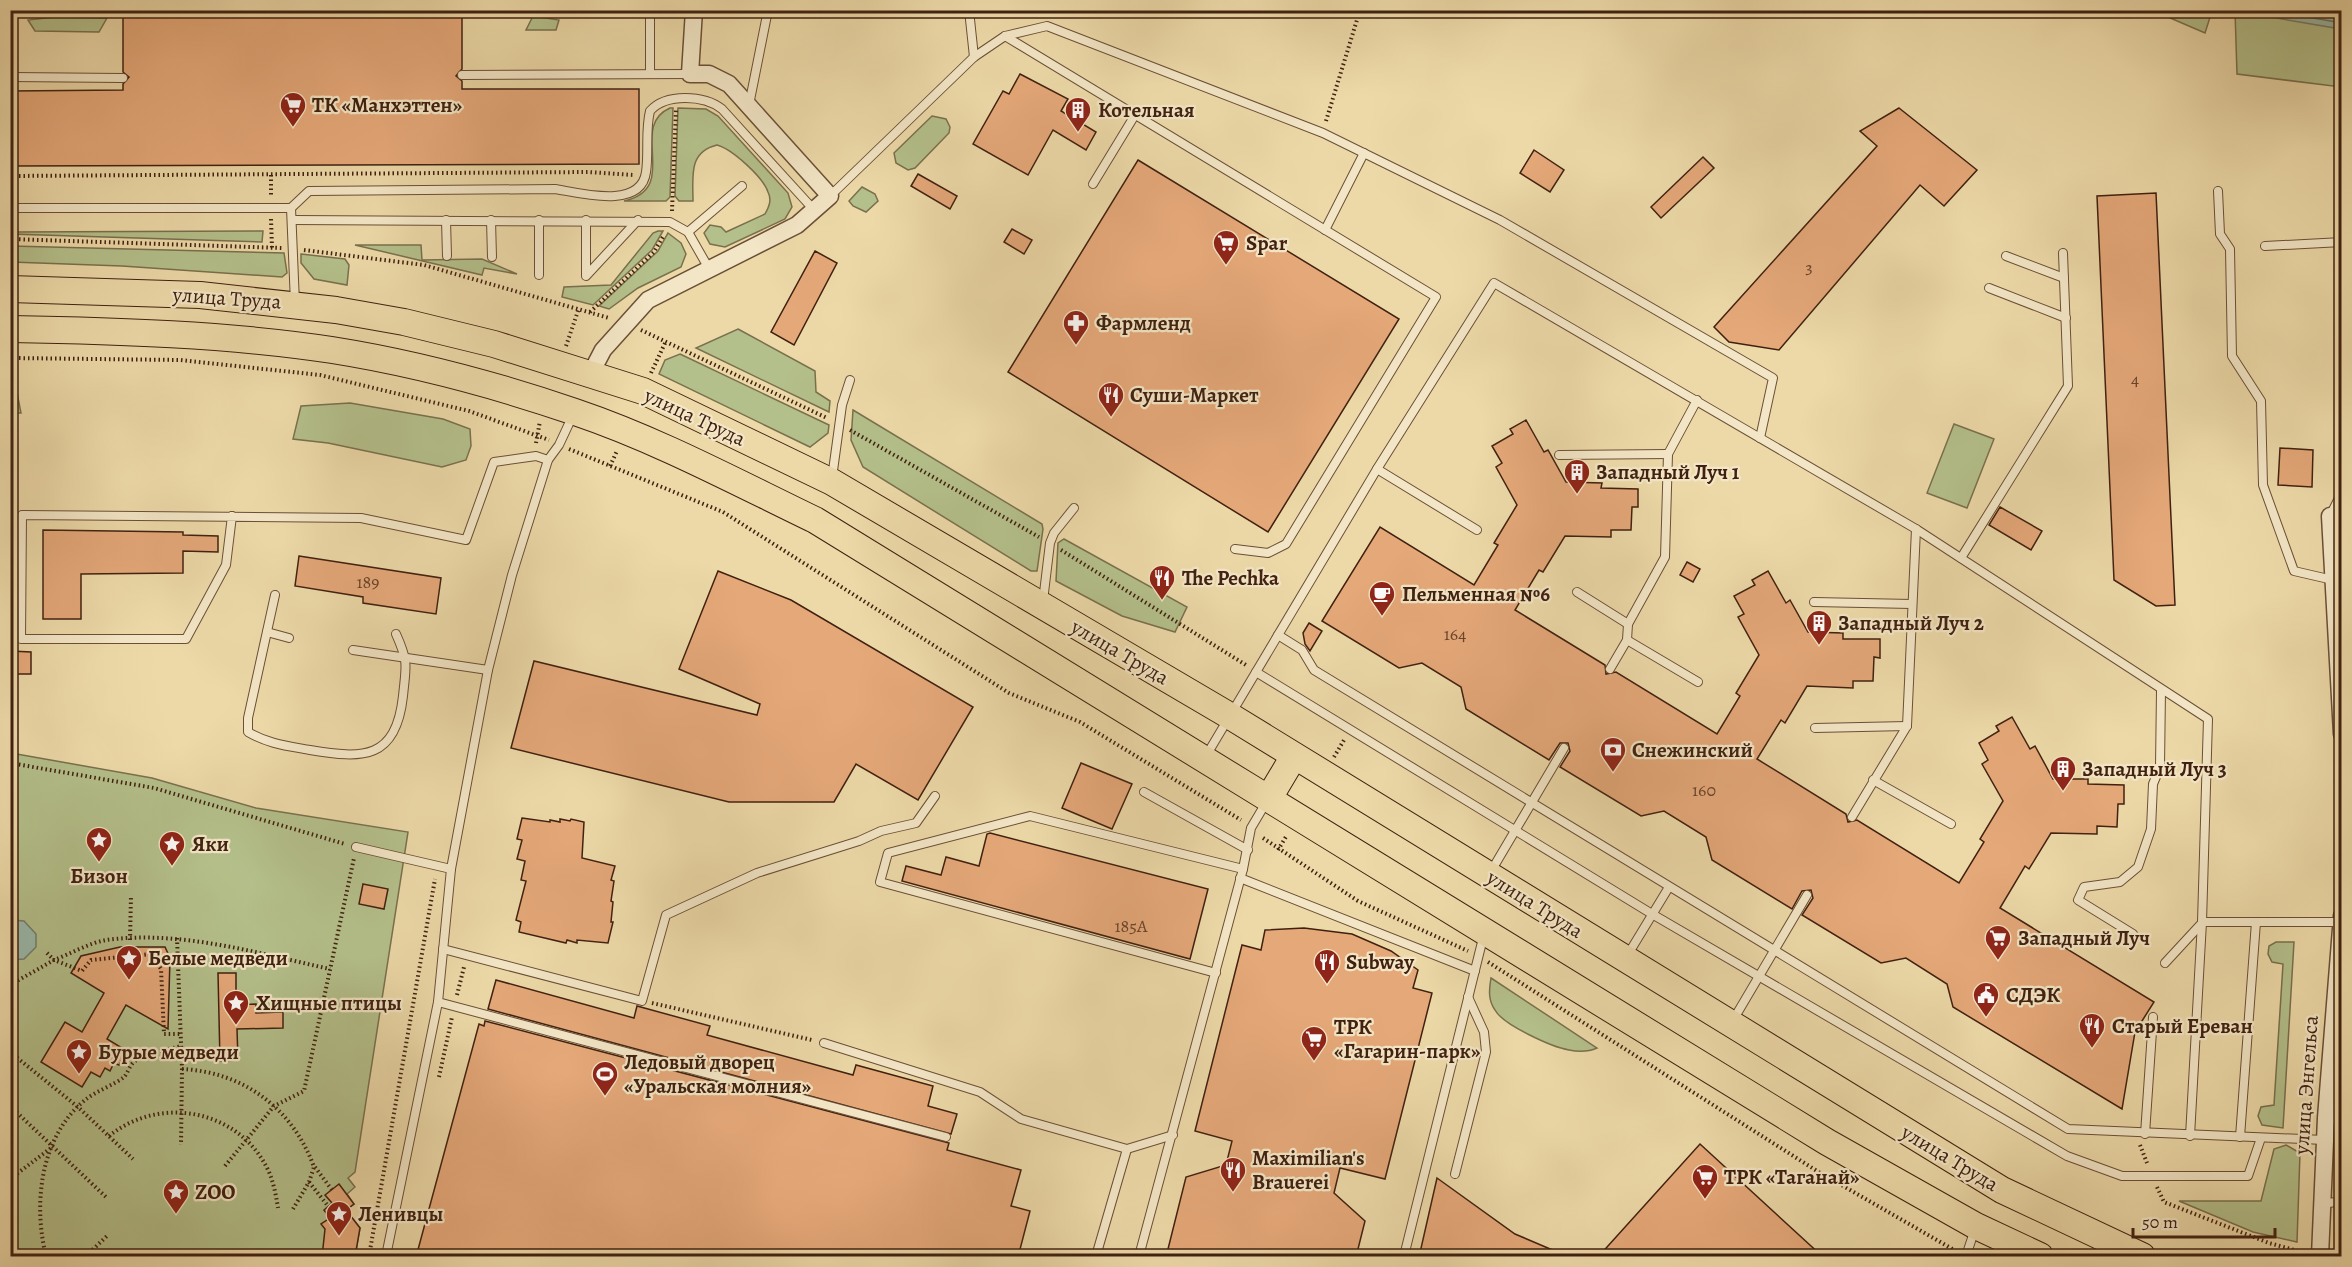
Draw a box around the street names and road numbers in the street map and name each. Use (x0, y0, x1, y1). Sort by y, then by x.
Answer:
street label: улица Труда (171, 280, 283, 316)
street label: улица Труда (639, 381, 751, 453)
street label: улица Труда (1065, 612, 1174, 691)
street label: улица Труда (1481, 863, 1589, 945)
street label: улица Энгельса (2287, 1014, 2325, 1157)
street label: улица Труда (1895, 1117, 2004, 1198)

